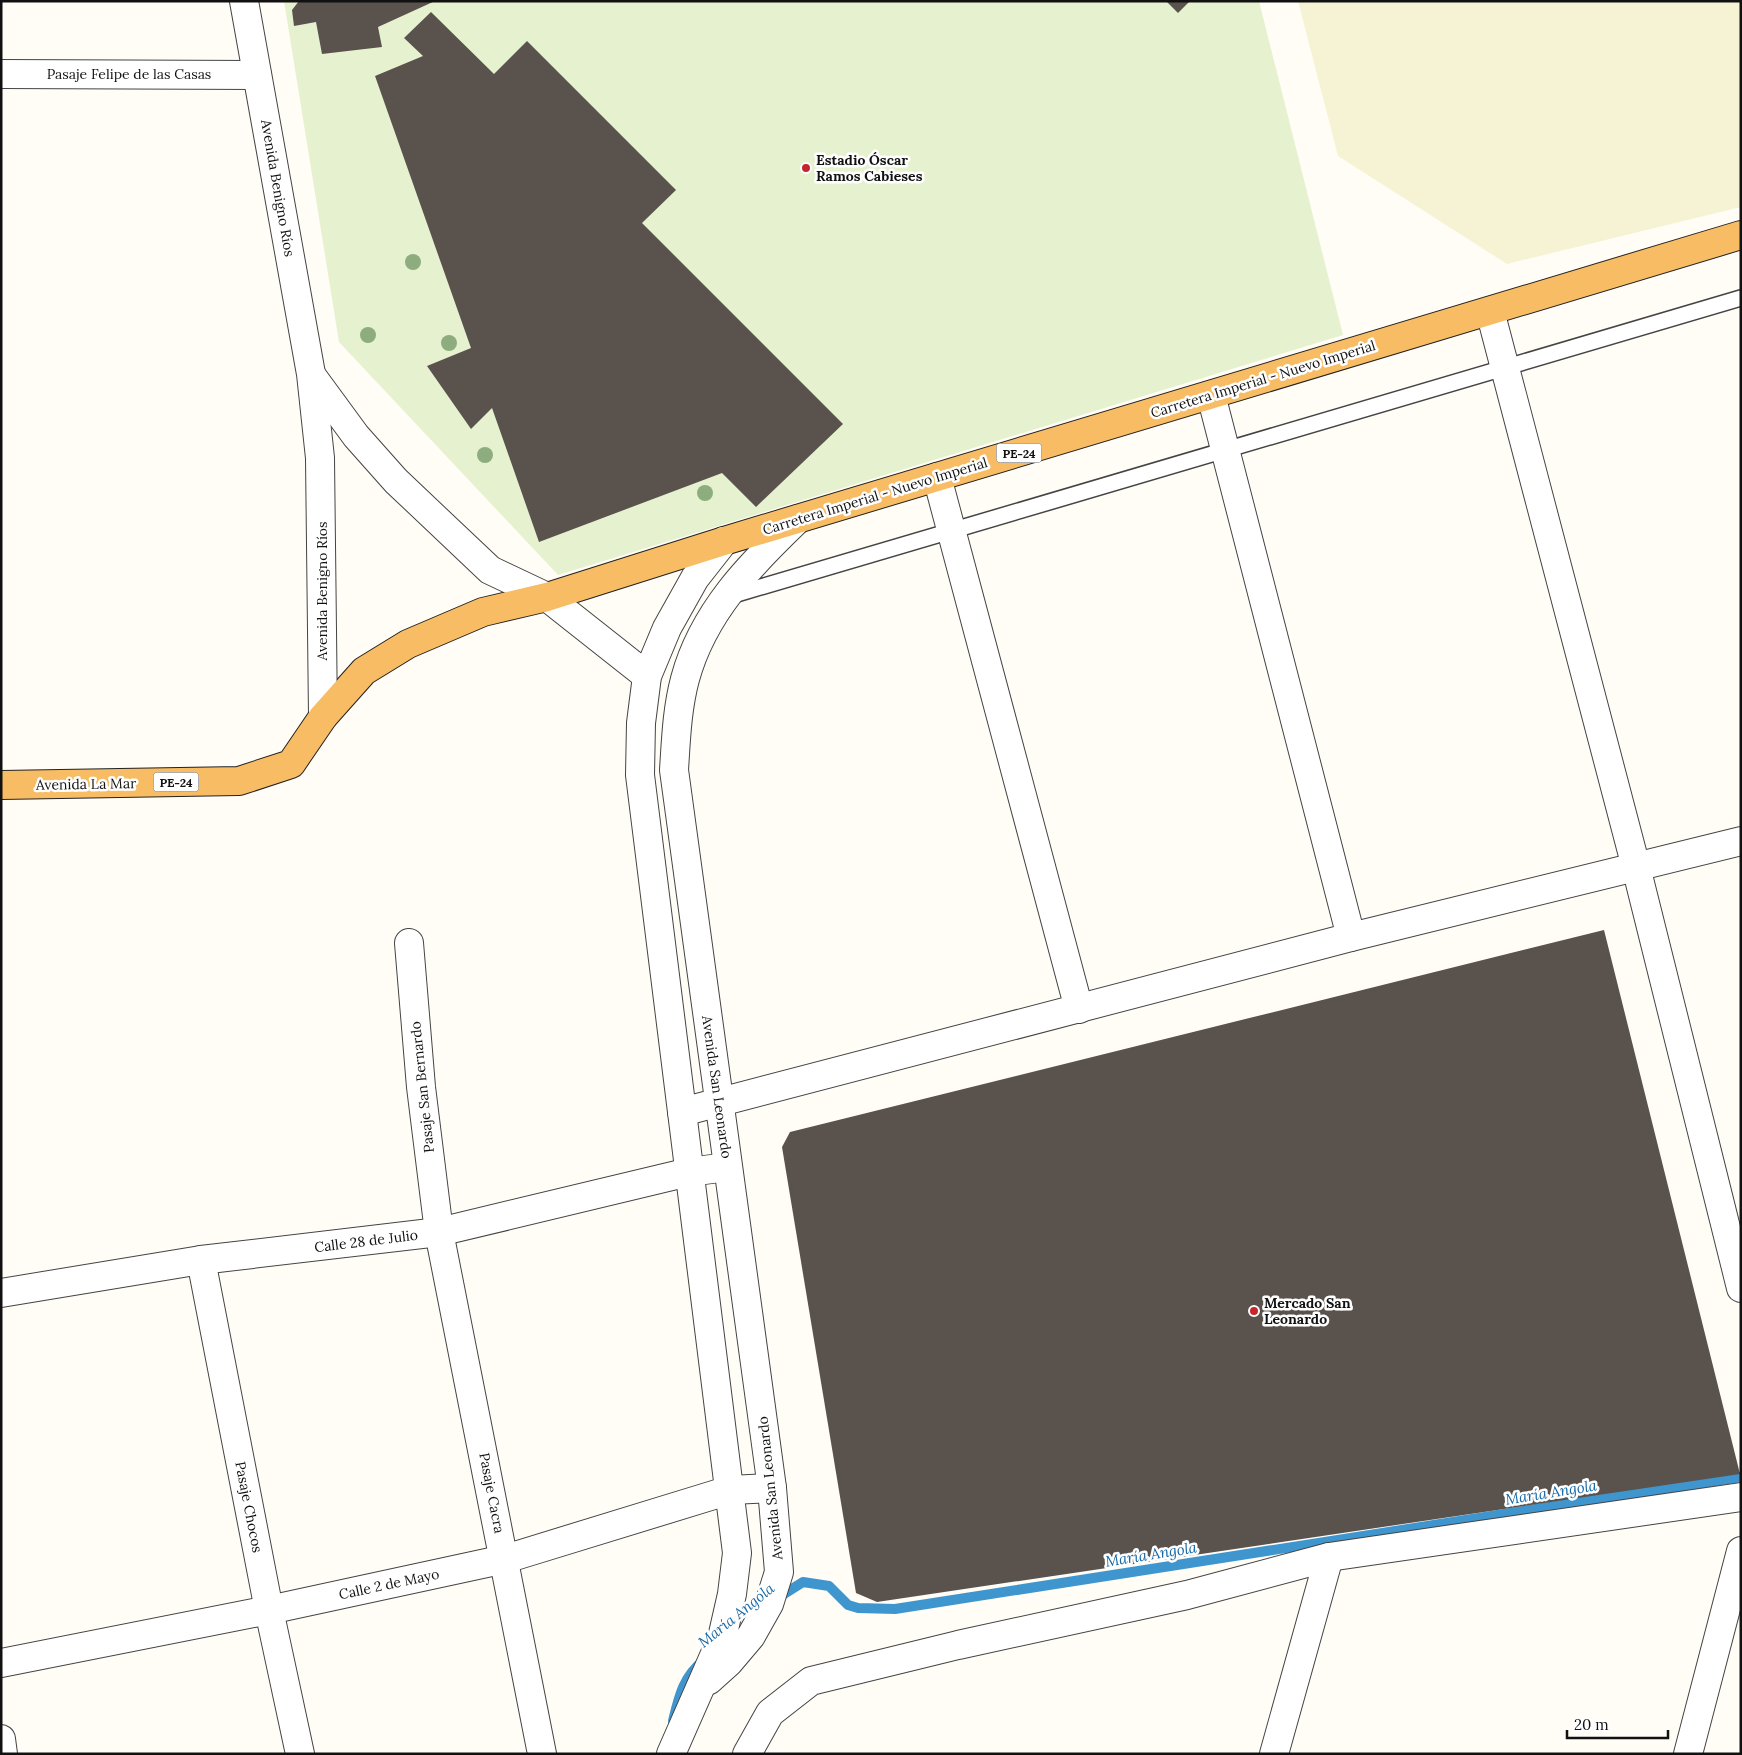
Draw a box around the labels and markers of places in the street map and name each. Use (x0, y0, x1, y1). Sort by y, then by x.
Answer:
place label: Estadio Óscar Ramos Cabieses (816, 151, 923, 185)
marker: Estadio Óscar Ramos Cabieses (800, 162, 812, 174)
place label: Mercado San Leonardo (1264, 1294, 1351, 1328)
marker: Mercado San Leonardo (1248, 1305, 1260, 1317)

